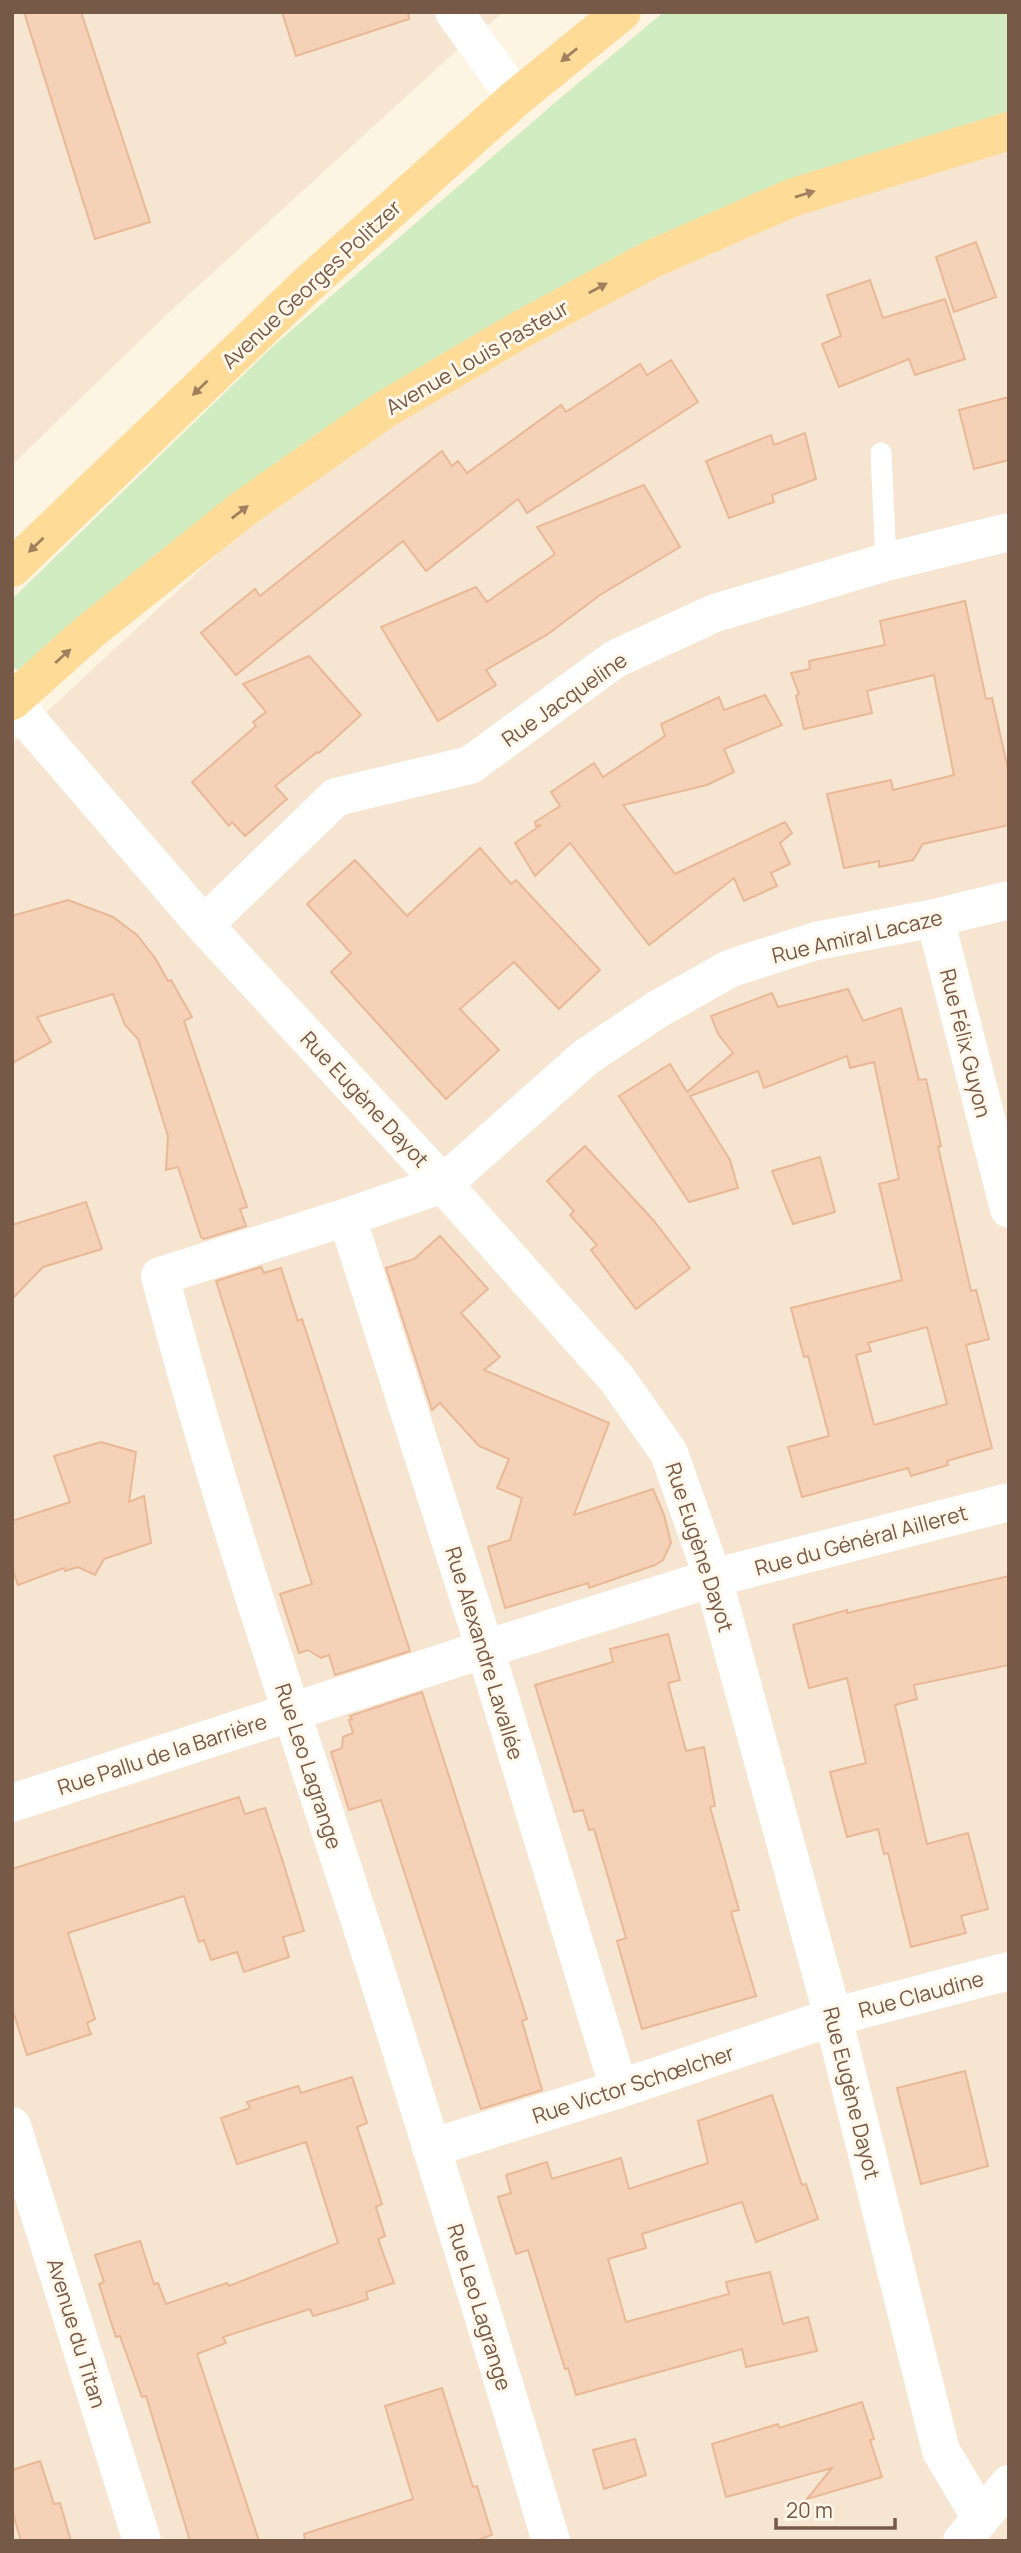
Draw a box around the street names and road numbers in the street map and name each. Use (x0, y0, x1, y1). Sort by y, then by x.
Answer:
street label: Avenue Georges Politzer (215, 193, 407, 375)
street label: Avenue Louis Pasteur (380, 293, 574, 421)
street label: Rue Jacqueline (496, 645, 632, 753)
street label: Rue Amiral Lacaze (769, 903, 945, 969)
street label: Rue Félix Guyon (934, 966, 998, 1120)
street label: Rue Eugène Dayot (295, 1025, 435, 1173)
street label: Rue Eugène Dayot (659, 1459, 741, 1635)
street label: Rue du Général Ailleret (752, 1498, 970, 1582)
street label: Rue Alexandre Lavallée (439, 1543, 531, 1763)
street label: Rue Leo Lagrange (269, 1680, 349, 1852)
street label: Rue Pallu de la Barrière (54, 1707, 270, 1801)
street label: Rue Claudine (855, 1964, 987, 2024)
street label: Rue Eugène Dayot (817, 2004, 887, 2182)
street label: Rue Victor Schœlcher (529, 2038, 738, 2130)
street label: Rue Leo Lagrange (441, 2220, 519, 2394)
street label: Avenue du Titan (41, 2255, 113, 2411)

